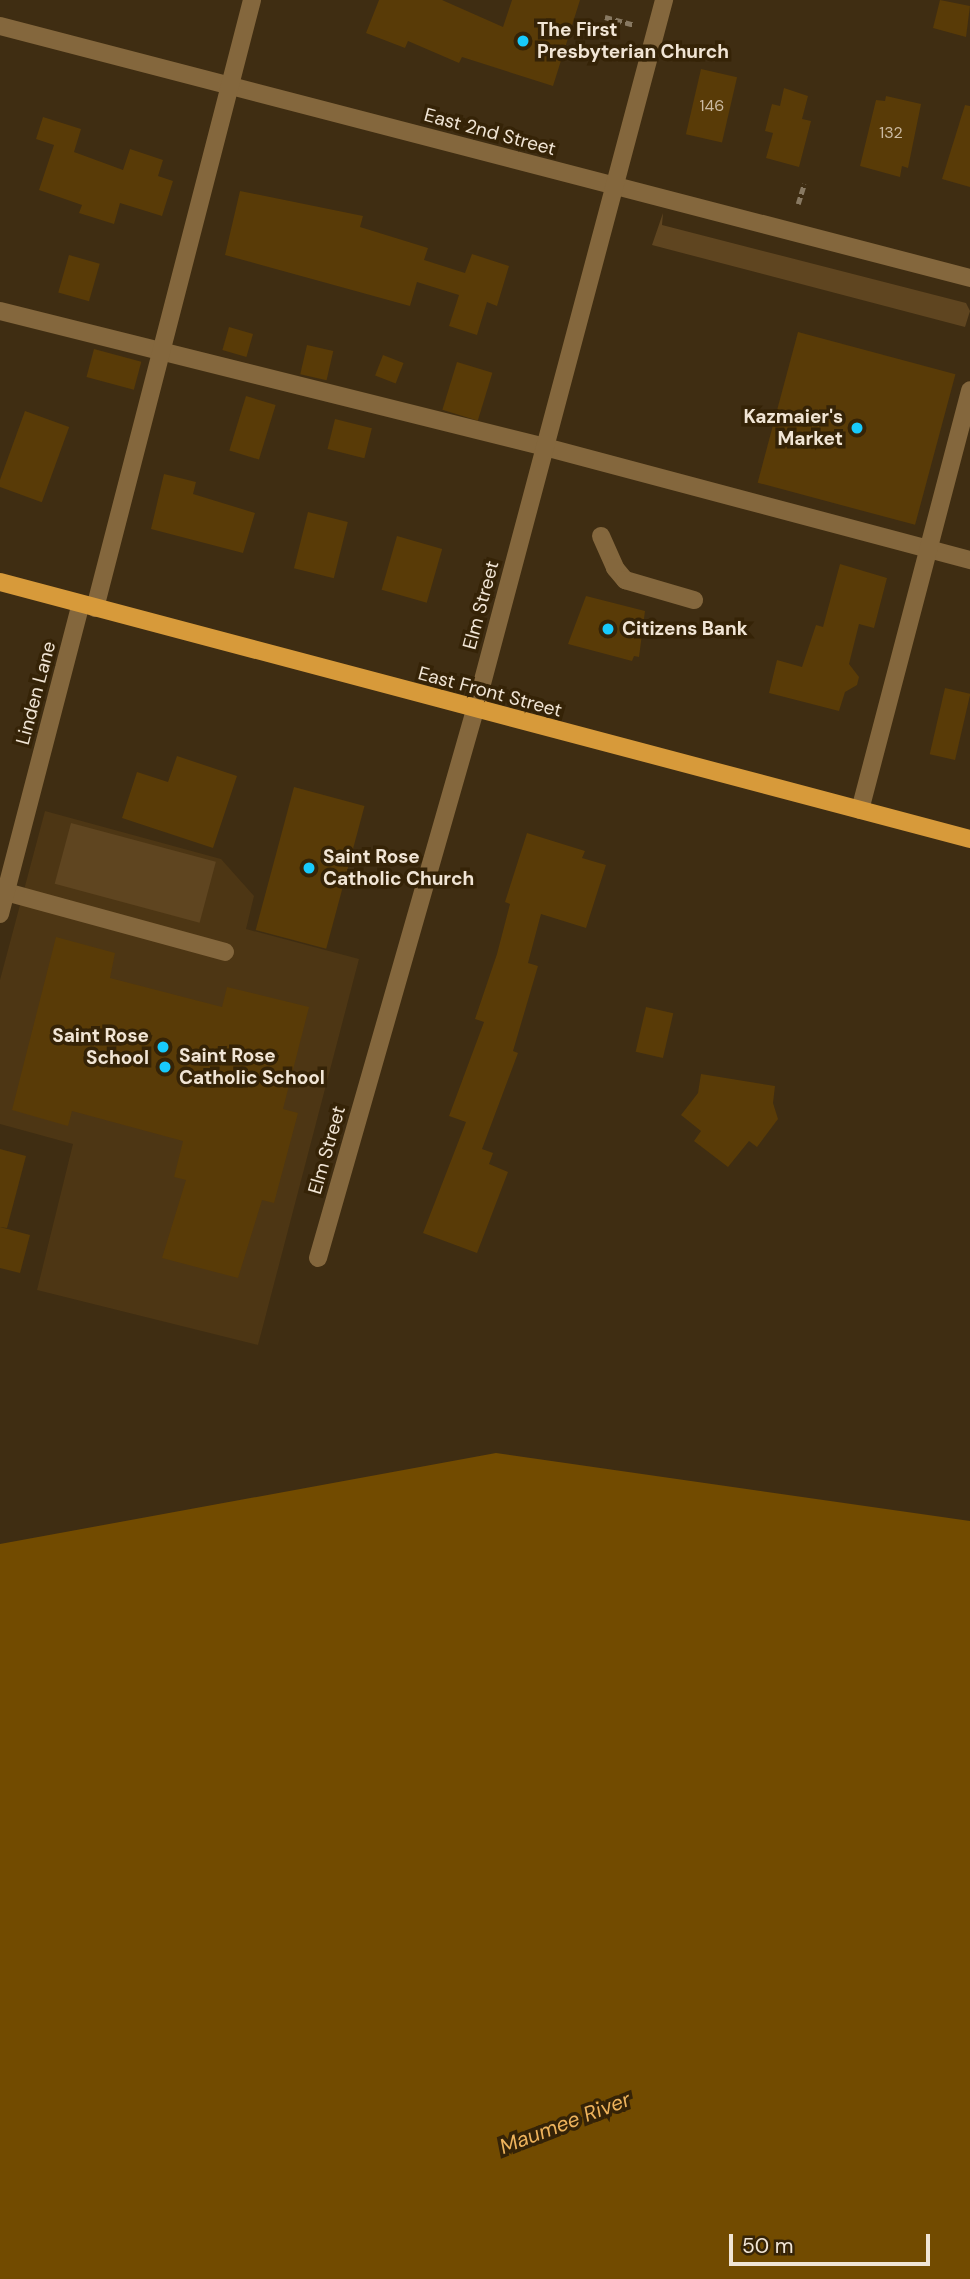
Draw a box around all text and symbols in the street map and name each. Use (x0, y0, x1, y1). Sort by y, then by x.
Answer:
place label: The First Presbyterian Church (537, 19, 729, 63)
marker: The First Presbyterian Church (515, 33, 531, 49)
house number: 146 (700, 96, 724, 116)
street label: East 2nd Street (422, 103, 558, 161)
house number: 132 (879, 123, 903, 143)
place label: Kazmaier's Market (744, 406, 843, 450)
marker: Kazmaier's Market (849, 420, 865, 436)
street label: Elm Street (458, 558, 504, 652)
place label: Citizens Bank (622, 618, 748, 640)
marker: Citizens Bank (600, 621, 616, 637)
street label: Linden Lane (11, 639, 61, 747)
street label: East Front Street (416, 662, 564, 722)
place label: Saint Rose Catholic Church (323, 846, 474, 890)
marker: Saint Rose Catholic Church (301, 860, 317, 876)
place label: Saint Rose School (52, 1025, 149, 1069)
marker: Saint Rose School (155, 1039, 171, 1055)
place label: Saint Rose Catholic School (179, 1045, 325, 1089)
marker: Saint Rose Catholic School (157, 1059, 173, 1075)
street label: Elm Street (304, 1103, 350, 1197)
water label: Maumee River (496, 2086, 634, 2160)
scale bar (732, 2220, 933, 2264)
text: 50 m (742, 2232, 793, 2260)

